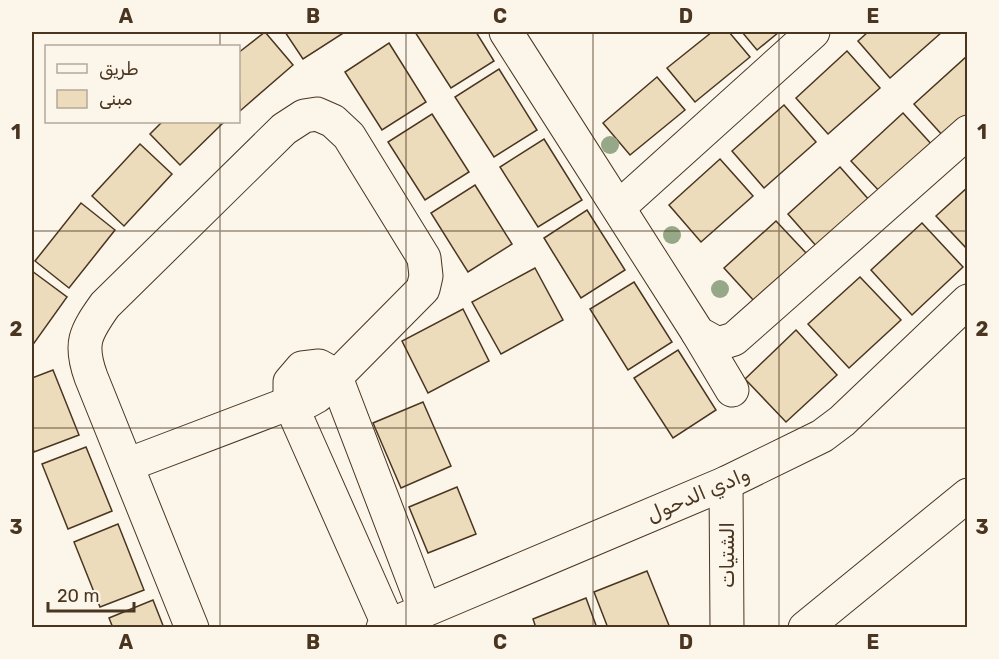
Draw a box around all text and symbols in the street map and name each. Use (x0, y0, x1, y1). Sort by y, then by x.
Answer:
text: A (119, 4, 134, 28)
text: B (306, 4, 320, 28)
text: C (493, 4, 507, 28)
text: D (679, 4, 693, 28)
text: E (867, 4, 879, 28)
legend (45, 45, 240, 123)
text: طريق (99, 58, 139, 80)
text: مبنى (99, 88, 133, 110)
text: 1 (11, 120, 21, 144)
text: 1 (977, 120, 987, 144)
text: 2 (10, 317, 23, 341)
text: 2 (976, 317, 989, 341)
street label: وادي الدحول (643, 461, 754, 528)
text: 3 (9, 515, 23, 539)
text: 3 (975, 515, 989, 539)
street label: الشتيات (715, 522, 739, 588)
scale bar (48, 575, 134, 613)
text: 20 m (57, 585, 99, 607)
text: A (119, 630, 134, 654)
text: B (306, 630, 320, 654)
text: C (493, 630, 507, 654)
text: D (679, 630, 693, 654)
text: E (867, 630, 879, 654)

